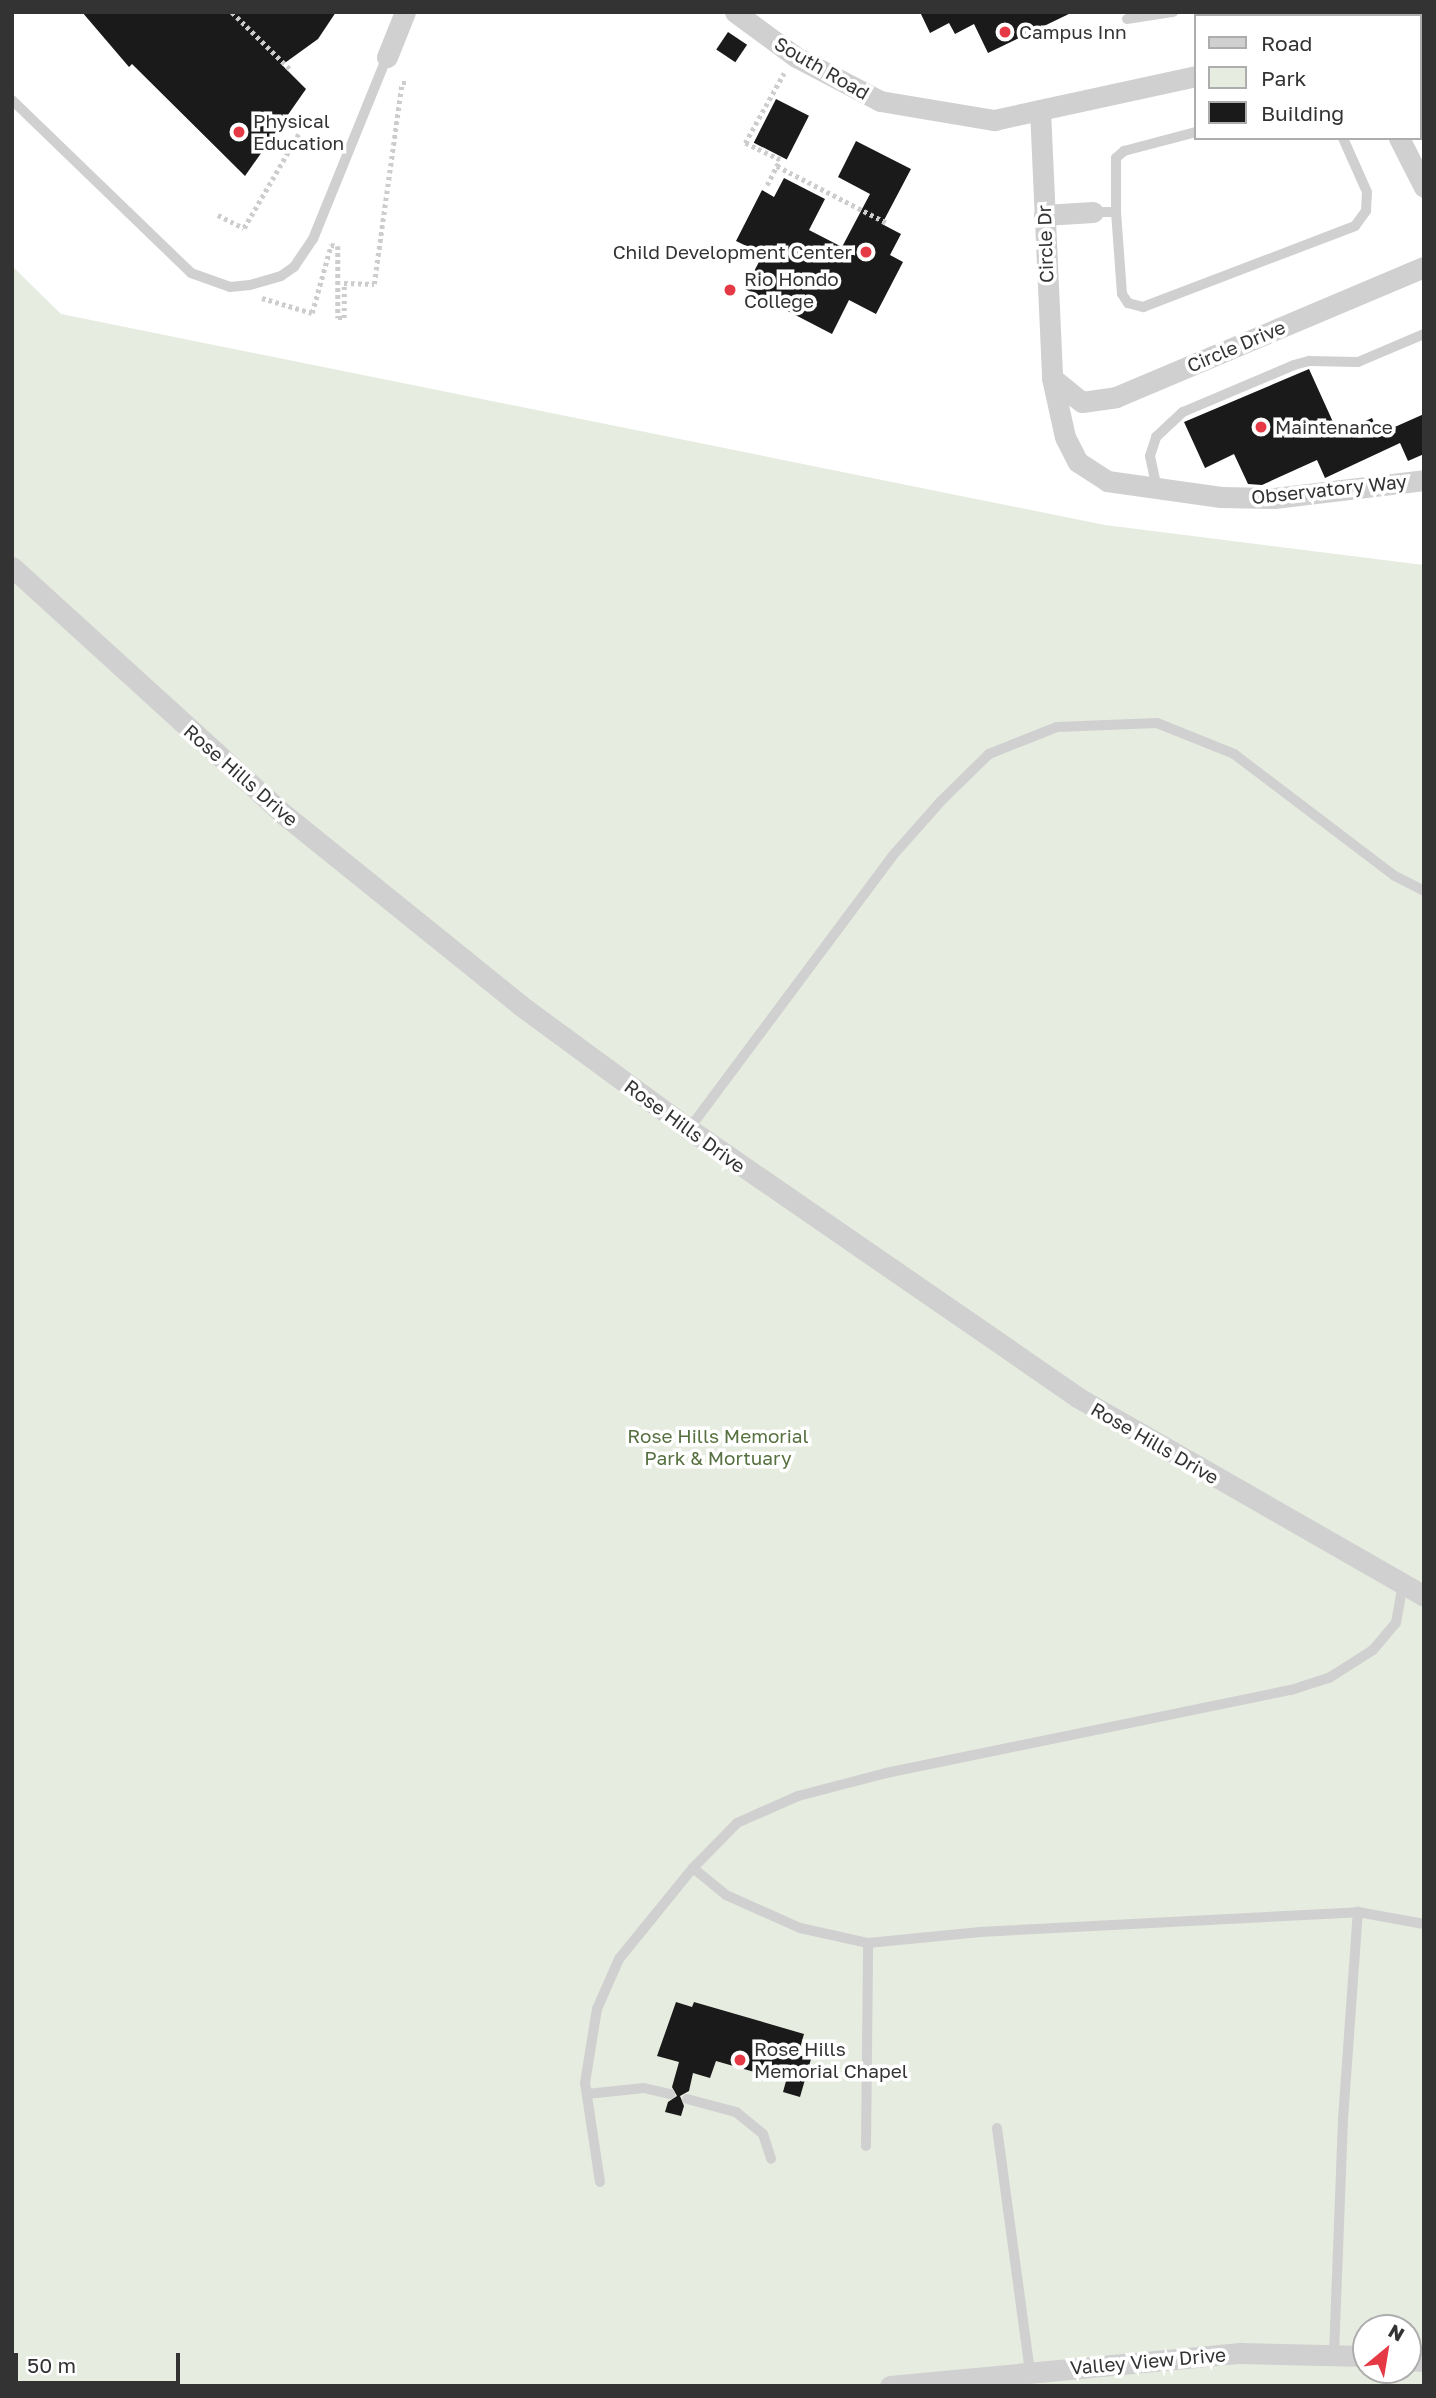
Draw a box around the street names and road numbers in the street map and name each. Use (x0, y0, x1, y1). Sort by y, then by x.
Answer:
street label: South Road (771, 32, 873, 104)
street label: Circle Dr (1032, 205, 1058, 283)
street label: Circle Drive (1184, 315, 1288, 377)
street label: Observatory Way (1250, 469, 1408, 509)
street label: Rose Hills Drive (179, 719, 303, 831)
street label: Rose Hills Drive (620, 1075, 750, 1177)
street label: Rose Hills Drive (1087, 1397, 1223, 1489)
street label: Valley View Drive (1069, 2343, 1227, 2379)

